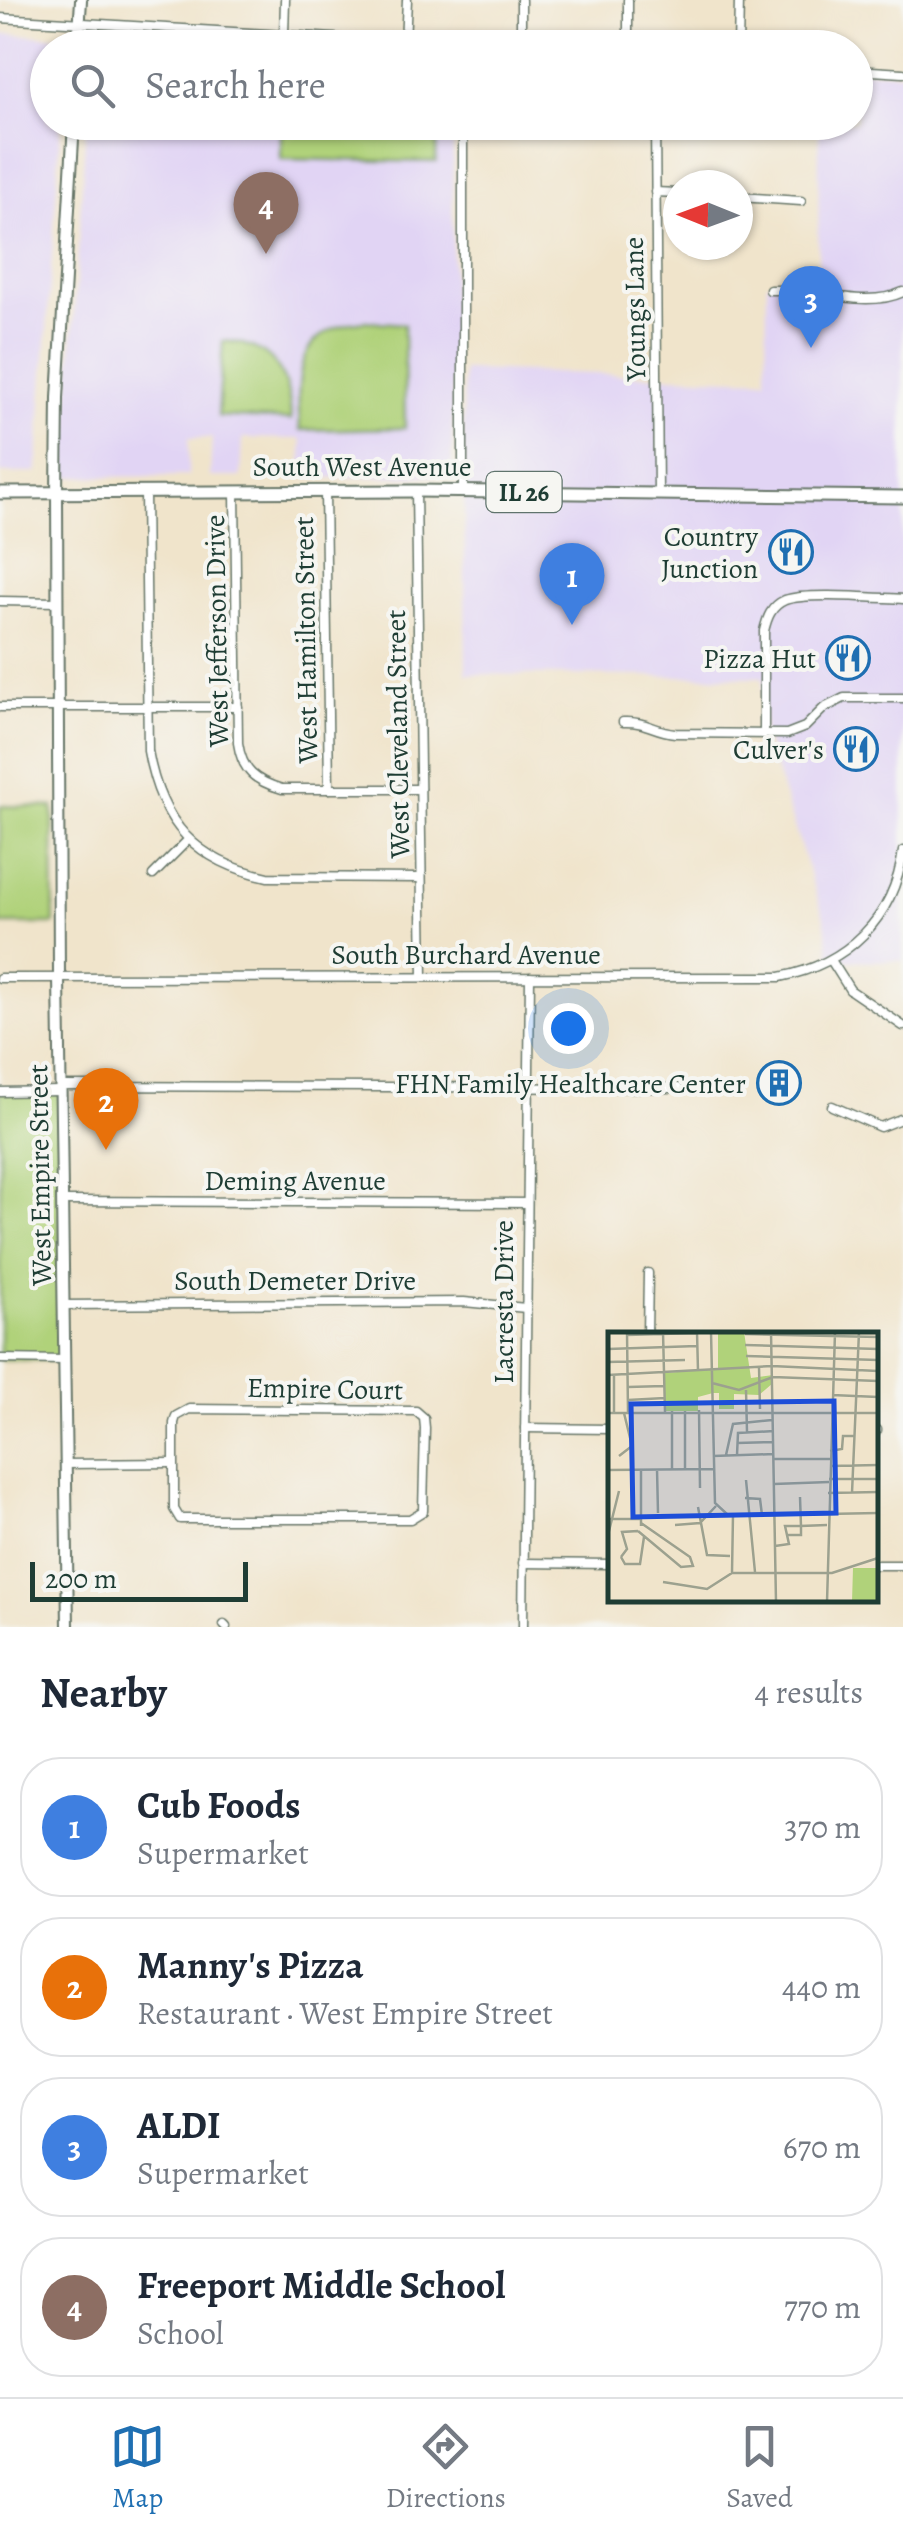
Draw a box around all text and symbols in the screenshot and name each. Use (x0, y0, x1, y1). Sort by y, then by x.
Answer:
search box (30, 30, 873, 140)
icon: search (65, 58, 120, 113)
text: Search here (145, 59, 326, 111)
north arrow (663, 170, 753, 260)
pin: 4 (234, 172, 298, 254)
street label: Youngs Lane (615, 236, 655, 382)
pin: 3 (778, 266, 844, 348)
street label: South West Avenue (252, 448, 472, 486)
road number: IL 26 (486, 472, 562, 512)
street label: West Jefferson Drive (196, 514, 238, 749)
street label: West Hamilton Street (285, 516, 327, 765)
place label: Country Junction (661, 518, 759, 588)
restaurant icon: Country Junction (768, 529, 814, 575)
pin: 1 (540, 542, 604, 625)
street label: West Cleveland Street (377, 609, 419, 860)
restaurant icon: Pizza Hut (825, 635, 871, 681)
place label: Pizza Hut (703, 640, 816, 678)
restaurant icon: Culver's (833, 726, 879, 772)
place label: Culver's (733, 731, 824, 769)
street label: South Burchard Avenue (331, 936, 601, 974)
your location (543, 1003, 594, 1054)
building icon: FHN Family Healthcare Center (756, 1060, 802, 1106)
street label: West Empire Street (19, 1064, 61, 1287)
place label: FHN Family Healthcare Center (395, 1065, 746, 1103)
pin: 2 (74, 1068, 138, 1150)
street label: Deming Avenue (204, 1162, 386, 1200)
street label: Lacresta Drive (485, 1220, 523, 1384)
street label: South Demeter Drive (174, 1262, 416, 1300)
inset map (608, 1332, 878, 1602)
street label: Empire Court (247, 1369, 403, 1409)
scale bar (30, 1557, 248, 1602)
text: 200 m (45, 1560, 117, 1598)
text: Nearby (40, 1664, 167, 1721)
text: 4 results (754, 1670, 863, 1714)
text: Cub Foods (137, 1779, 301, 1831)
text: 1 (69, 1805, 80, 1849)
text: 370 m (784, 1805, 861, 1849)
text: Supermarket (137, 1831, 309, 1875)
text: Manny's Pizza (137, 1939, 364, 1991)
text: 2 (67, 1965, 82, 2009)
text: 440 m (782, 1965, 861, 2009)
text: Restaurant · West Empire Street (137, 1991, 553, 2035)
text: ALDI (137, 2099, 221, 2151)
text: 3 (68, 2125, 81, 2169)
text: 670 m (783, 2125, 861, 2169)
text: Supermarket (137, 2151, 309, 2195)
text: Freeport Middle School (137, 2259, 505, 2311)
text: 4 (67, 2285, 82, 2329)
text: 770 m (784, 2285, 861, 2329)
text: School (137, 2311, 224, 2355)
tab: Map (110, 2419, 165, 2517)
tab: Directions (386, 2419, 506, 2517)
tab: Saved (726, 2419, 793, 2517)

